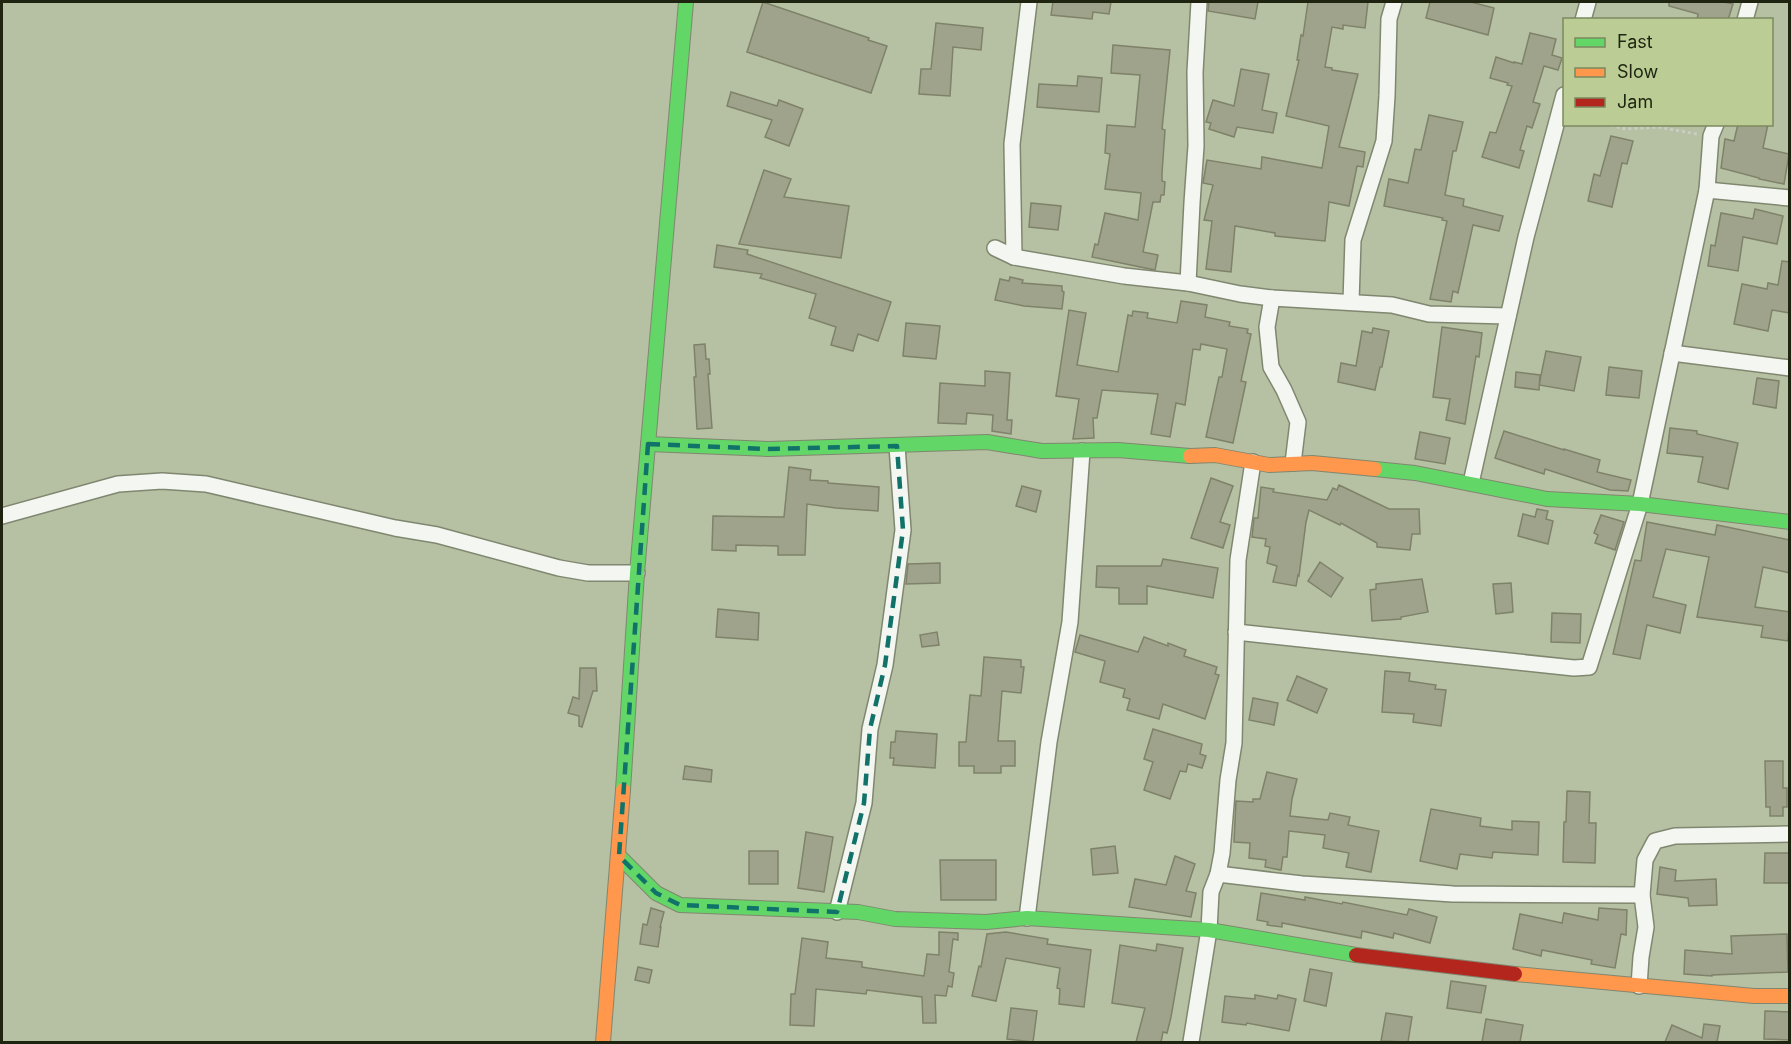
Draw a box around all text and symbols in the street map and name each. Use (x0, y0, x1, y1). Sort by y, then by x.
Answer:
legend (1563, 18, 1773, 126)
text: Fast (1617, 31, 1653, 52)
text: Slow (1617, 61, 1658, 82)
text: Jam (1617, 91, 1653, 112)

